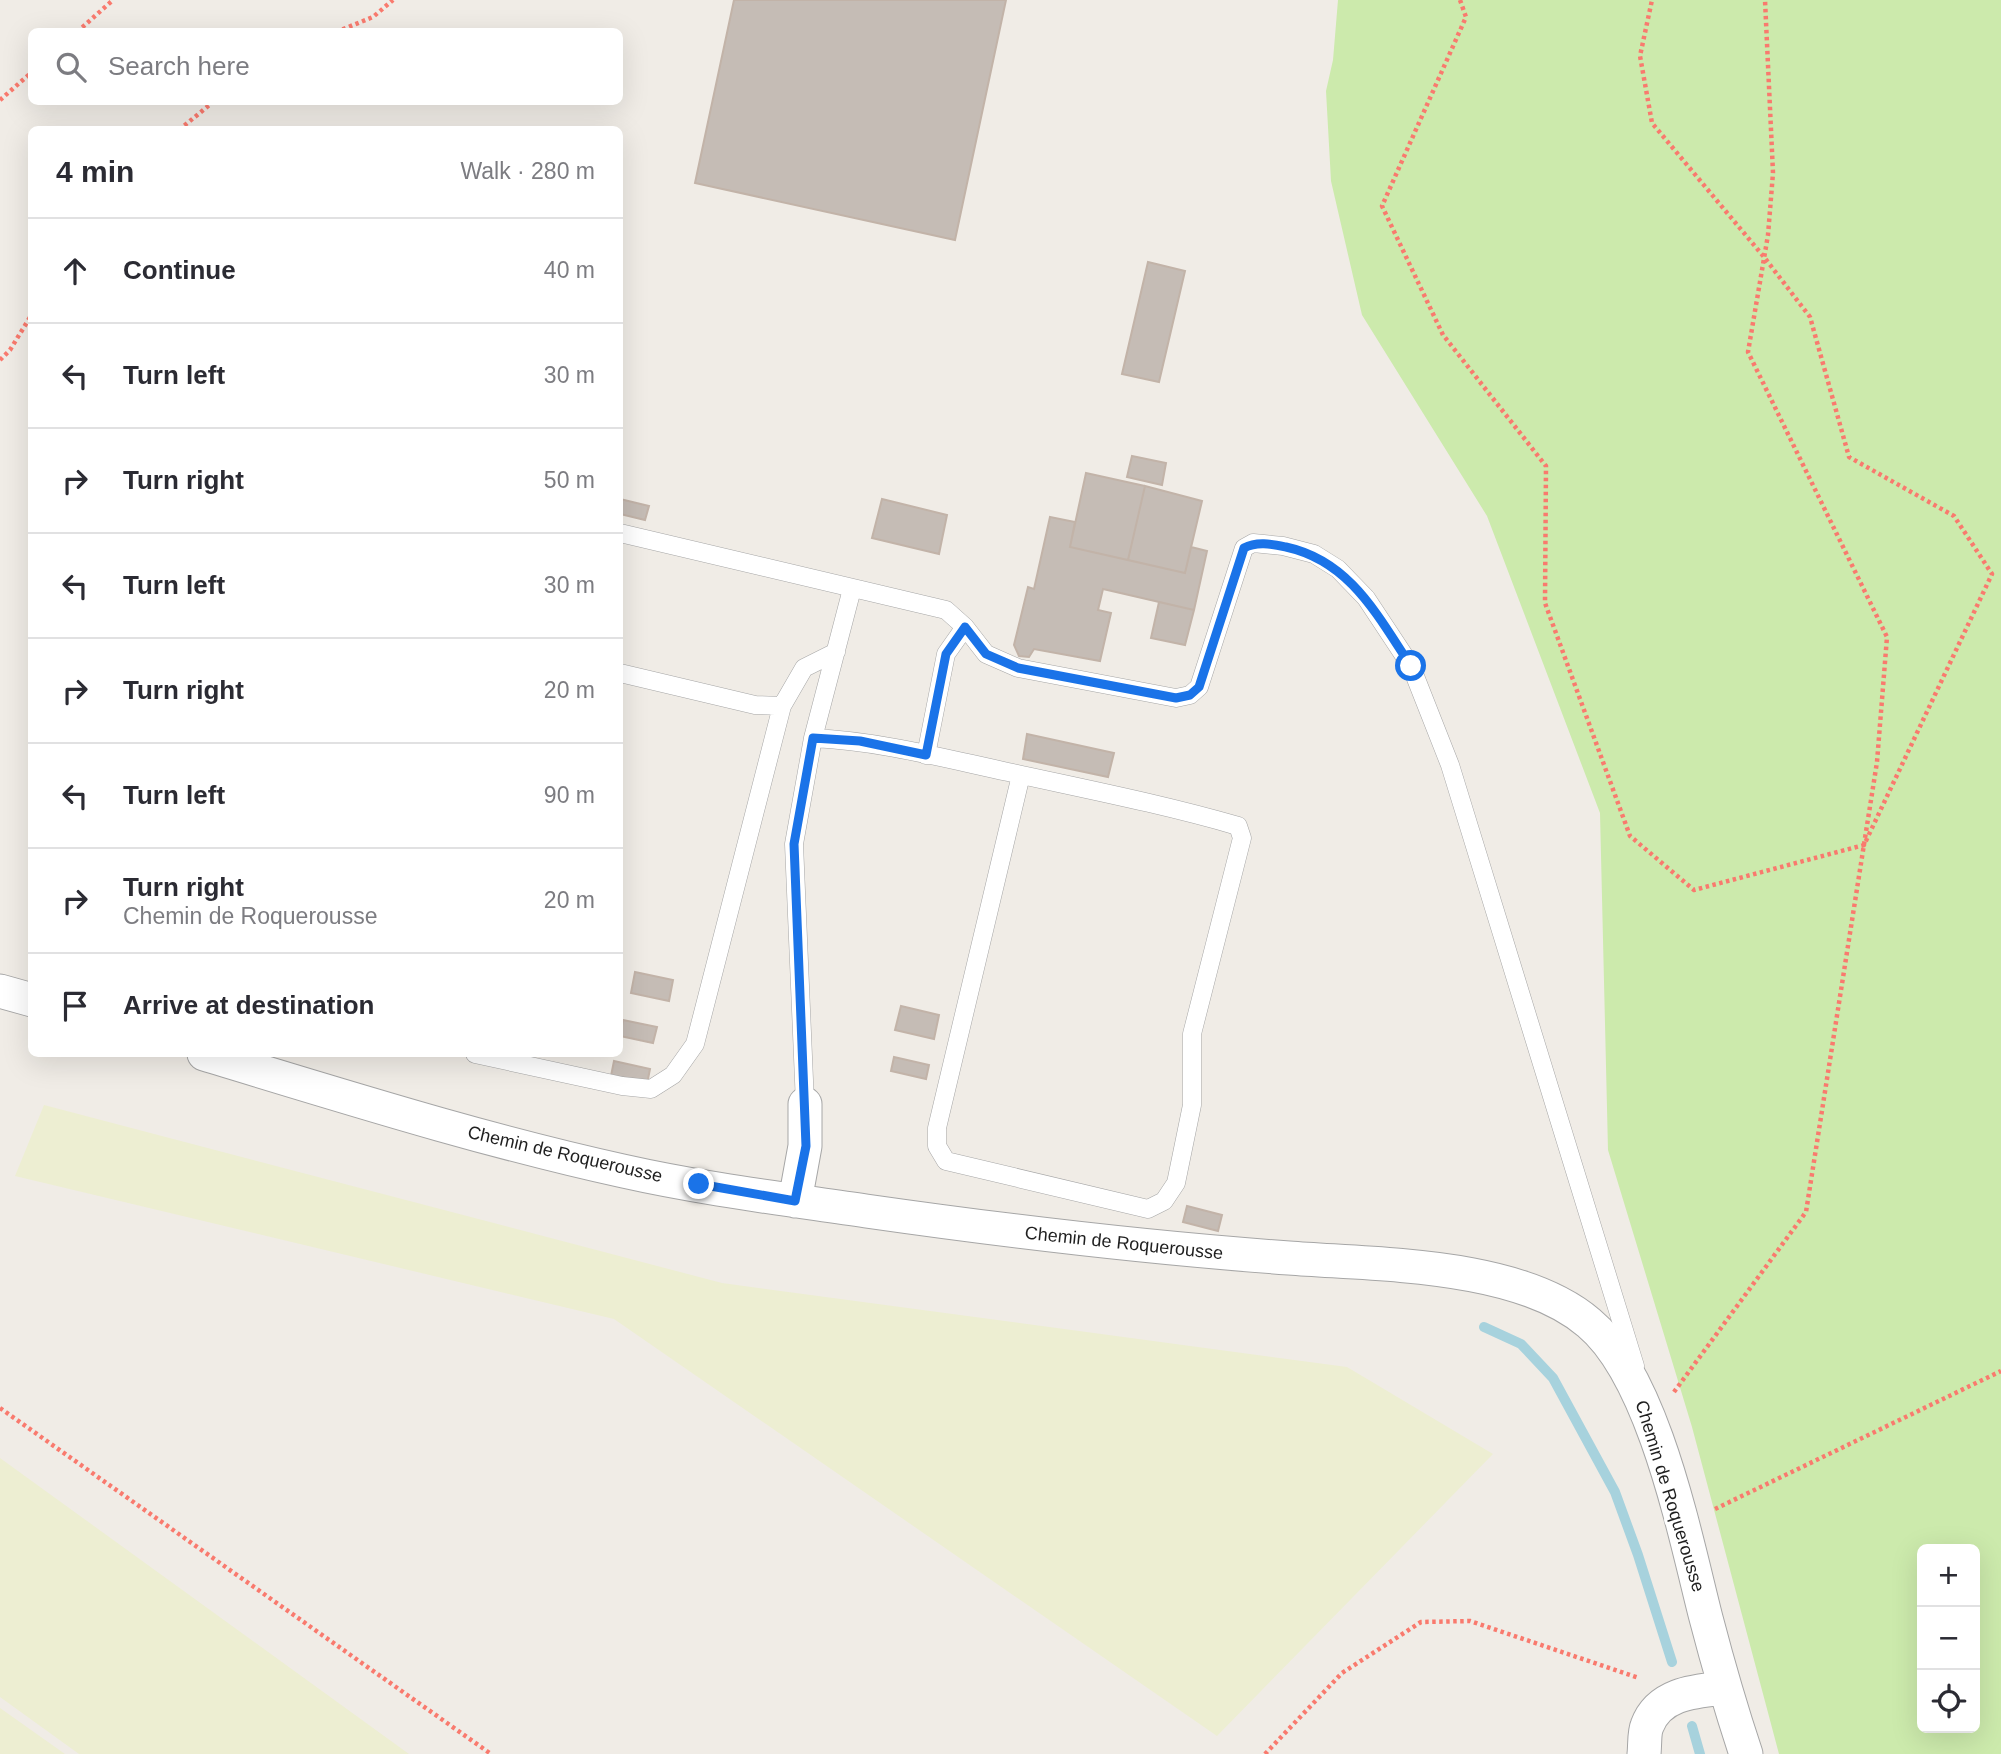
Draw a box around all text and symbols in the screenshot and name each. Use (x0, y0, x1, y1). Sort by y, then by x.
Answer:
search box (28, 28, 623, 105)
icon: search (52, 48, 90, 86)
text: Search here (108, 51, 250, 81)
text: 4 min (56, 155, 134, 188)
text: Walk · 280 m (460, 158, 595, 184)
icon: ahead (56, 252, 94, 290)
text: Continue (123, 255, 236, 285)
text: 40 m (544, 257, 595, 283)
icon: left (56, 357, 94, 395)
text: Turn left (123, 360, 225, 390)
text: 30 m (544, 362, 595, 388)
icon: right (56, 462, 94, 500)
text: Turn right (123, 465, 244, 495)
text: 50 m (544, 467, 595, 493)
icon: left (56, 567, 94, 605)
text: Turn left (123, 570, 225, 600)
text: 30 m (544, 572, 595, 598)
route start (1395, 650, 1426, 681)
icon: right (56, 672, 94, 710)
text: Turn right (123, 675, 244, 705)
text: 20 m (544, 677, 595, 703)
icon: left (56, 777, 94, 815)
text: Turn left (123, 780, 225, 810)
text: 90 m (544, 782, 595, 808)
text: Turn right (123, 872, 244, 902)
icon: right (56, 882, 94, 920)
text: 20 m (544, 887, 595, 913)
text: Chemin de Roquerousse (123, 903, 377, 929)
icon: arrive (56, 987, 94, 1025)
text: Arrive at destination (123, 990, 374, 1020)
street label: Chemin de Roquerousse (466, 1122, 664, 1186)
route end (683, 1168, 714, 1199)
street label: Chemin de Roquerousse (1024, 1223, 1224, 1263)
street label: Chemin de Roquerousse (1631, 1398, 1709, 1594)
map controls (1917, 1544, 1980, 1733)
button: + (1917, 1544, 1980, 1607)
button: − (1917, 1607, 1980, 1670)
button: locate (1917, 1670, 1980, 1733)

